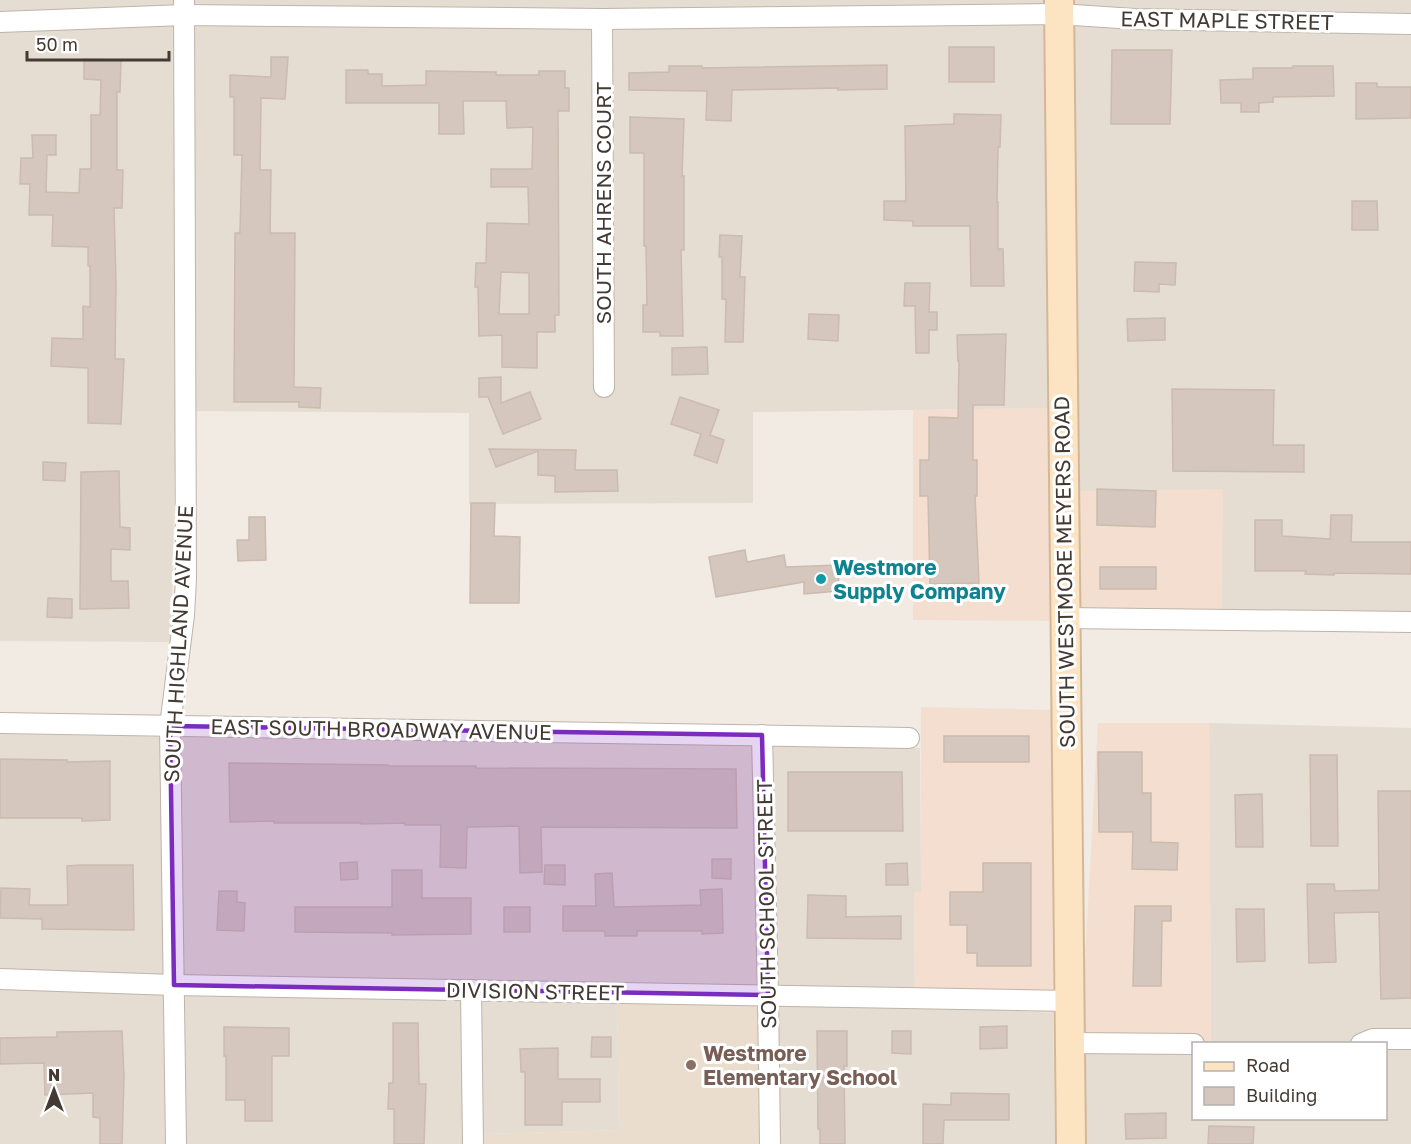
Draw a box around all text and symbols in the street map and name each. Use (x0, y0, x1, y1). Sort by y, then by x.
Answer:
street label: EAST MAPLE STREET (1120, 5, 1334, 35)
scale bar (27, 24, 170, 62)
text: 50 m (36, 33, 78, 55)
street label: SOUTH AHRENS COURT (590, 82, 616, 324)
street label: SOUTH WESTMORE MEYERS ROAD (1048, 396, 1080, 748)
street label: SOUTH HIGHLAND AVENUE (158, 505, 198, 783)
place label: Westmore Supply Company (833, 554, 1006, 604)
marker: Westmore Supply Company (814, 572, 828, 586)
street label: EAST SOUTH BROADWAY AVENUE (210, 713, 552, 745)
street label: SOUTH SCHOOL STREET (751, 779, 781, 1029)
street label: DIVISION STREET (446, 976, 624, 1006)
place label: Westmore Elementary School (703, 1040, 897, 1090)
legend (1192, 1042, 1387, 1120)
text: Road (1246, 1054, 1290, 1076)
marker: Westmore Elementary School (684, 1058, 698, 1072)
north arrow (24, 1060, 84, 1120)
text: N (48, 1065, 60, 1085)
text: Building (1246, 1084, 1317, 1106)

